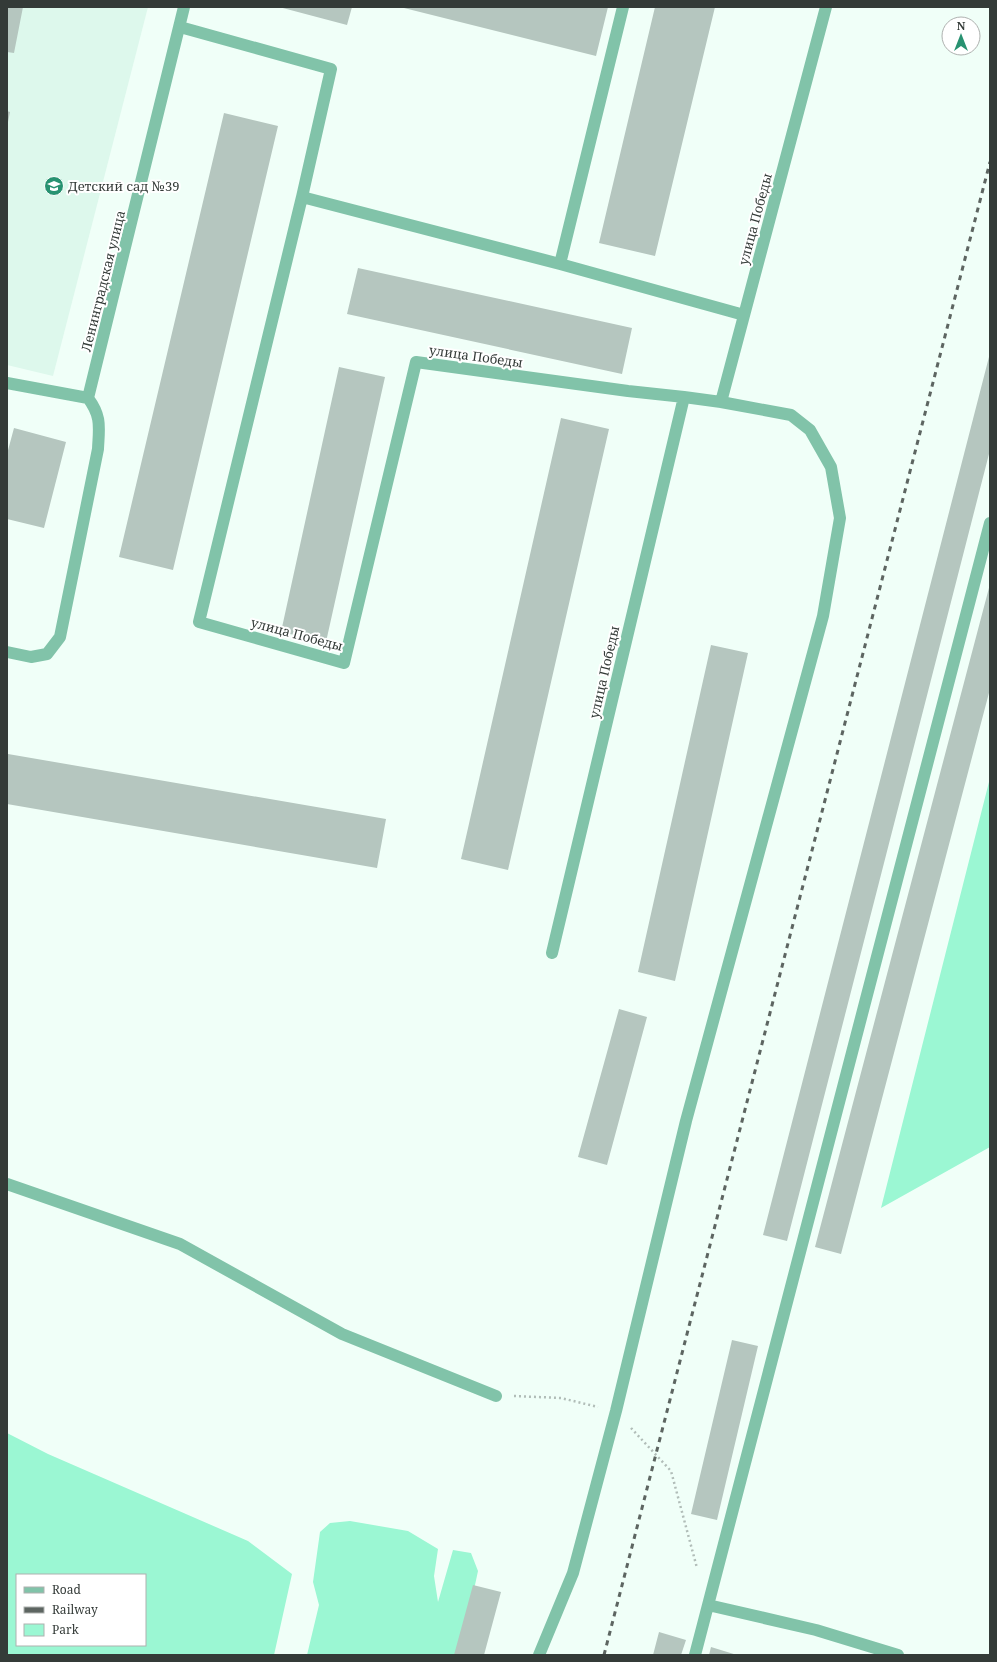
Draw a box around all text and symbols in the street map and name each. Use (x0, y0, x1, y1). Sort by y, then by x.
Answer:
north arrow (941, 16, 981, 56)
text: N (957, 18, 966, 33)
street label: улица Победы (734, 171, 776, 267)
school or university icon: Детский сад №39 (43, 175, 65, 197)
place label: Детский сад №39 (68, 177, 180, 195)
street label: Ленинградская улица (77, 208, 129, 354)
street label: улица Победы (428, 341, 524, 372)
street label: улица Победы (249, 613, 345, 655)
street label: улица Победы (585, 624, 623, 720)
legend (16, 1574, 146, 1646)
text: Road (52, 1581, 82, 1598)
text: Railway (52, 1601, 98, 1618)
text: Park (52, 1621, 80, 1638)

